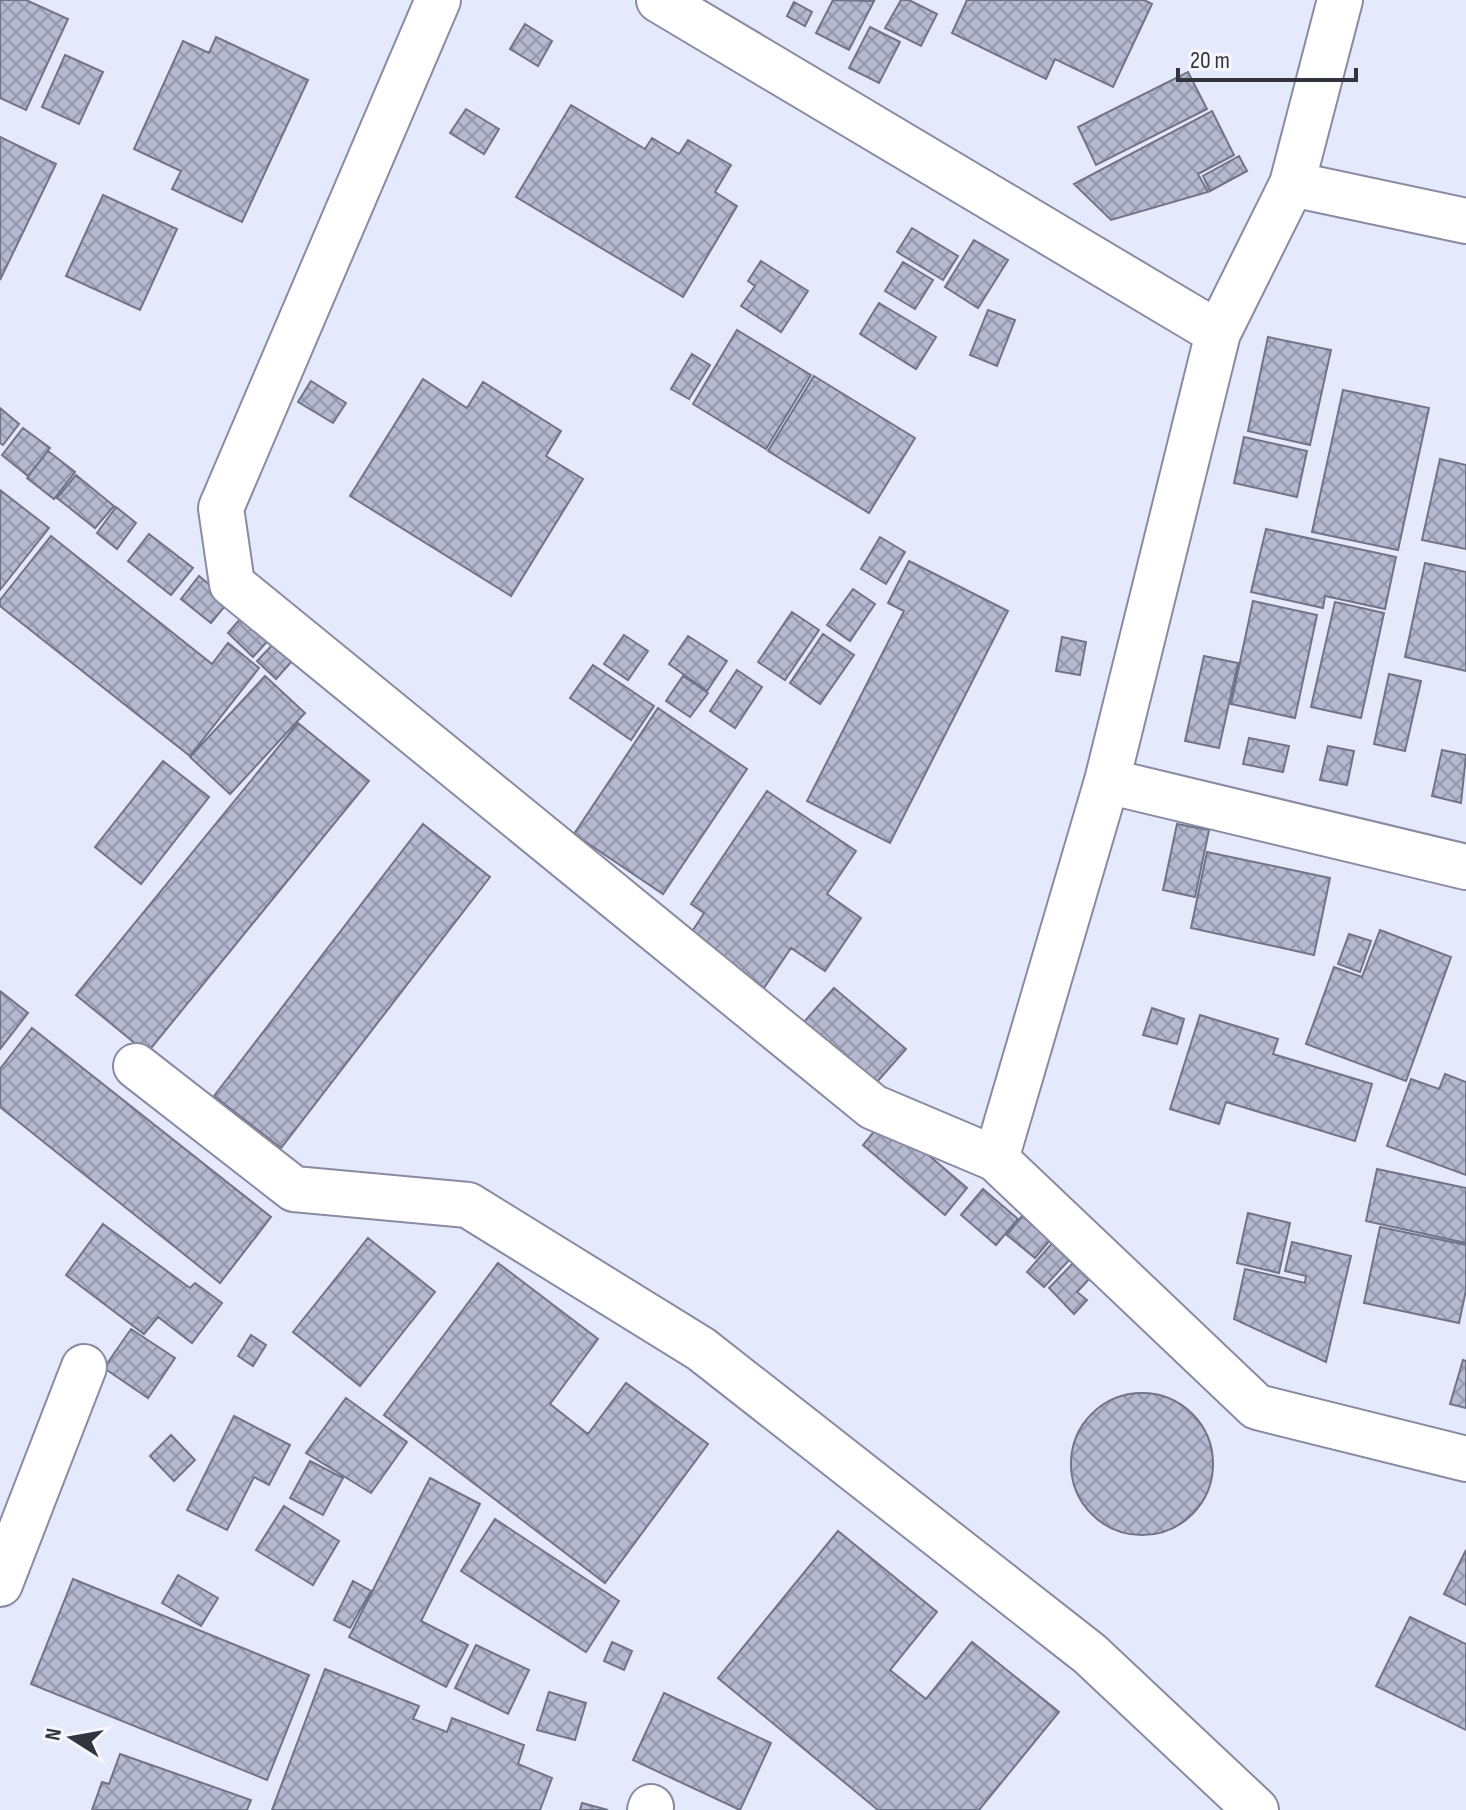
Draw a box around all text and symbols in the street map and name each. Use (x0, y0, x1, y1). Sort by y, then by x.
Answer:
scale bar (1178, 32, 1356, 82)
text: 20 m (1190, 46, 1230, 75)
north arrow (32, 1698, 112, 1778)
text: N (39, 1726, 68, 1743)

